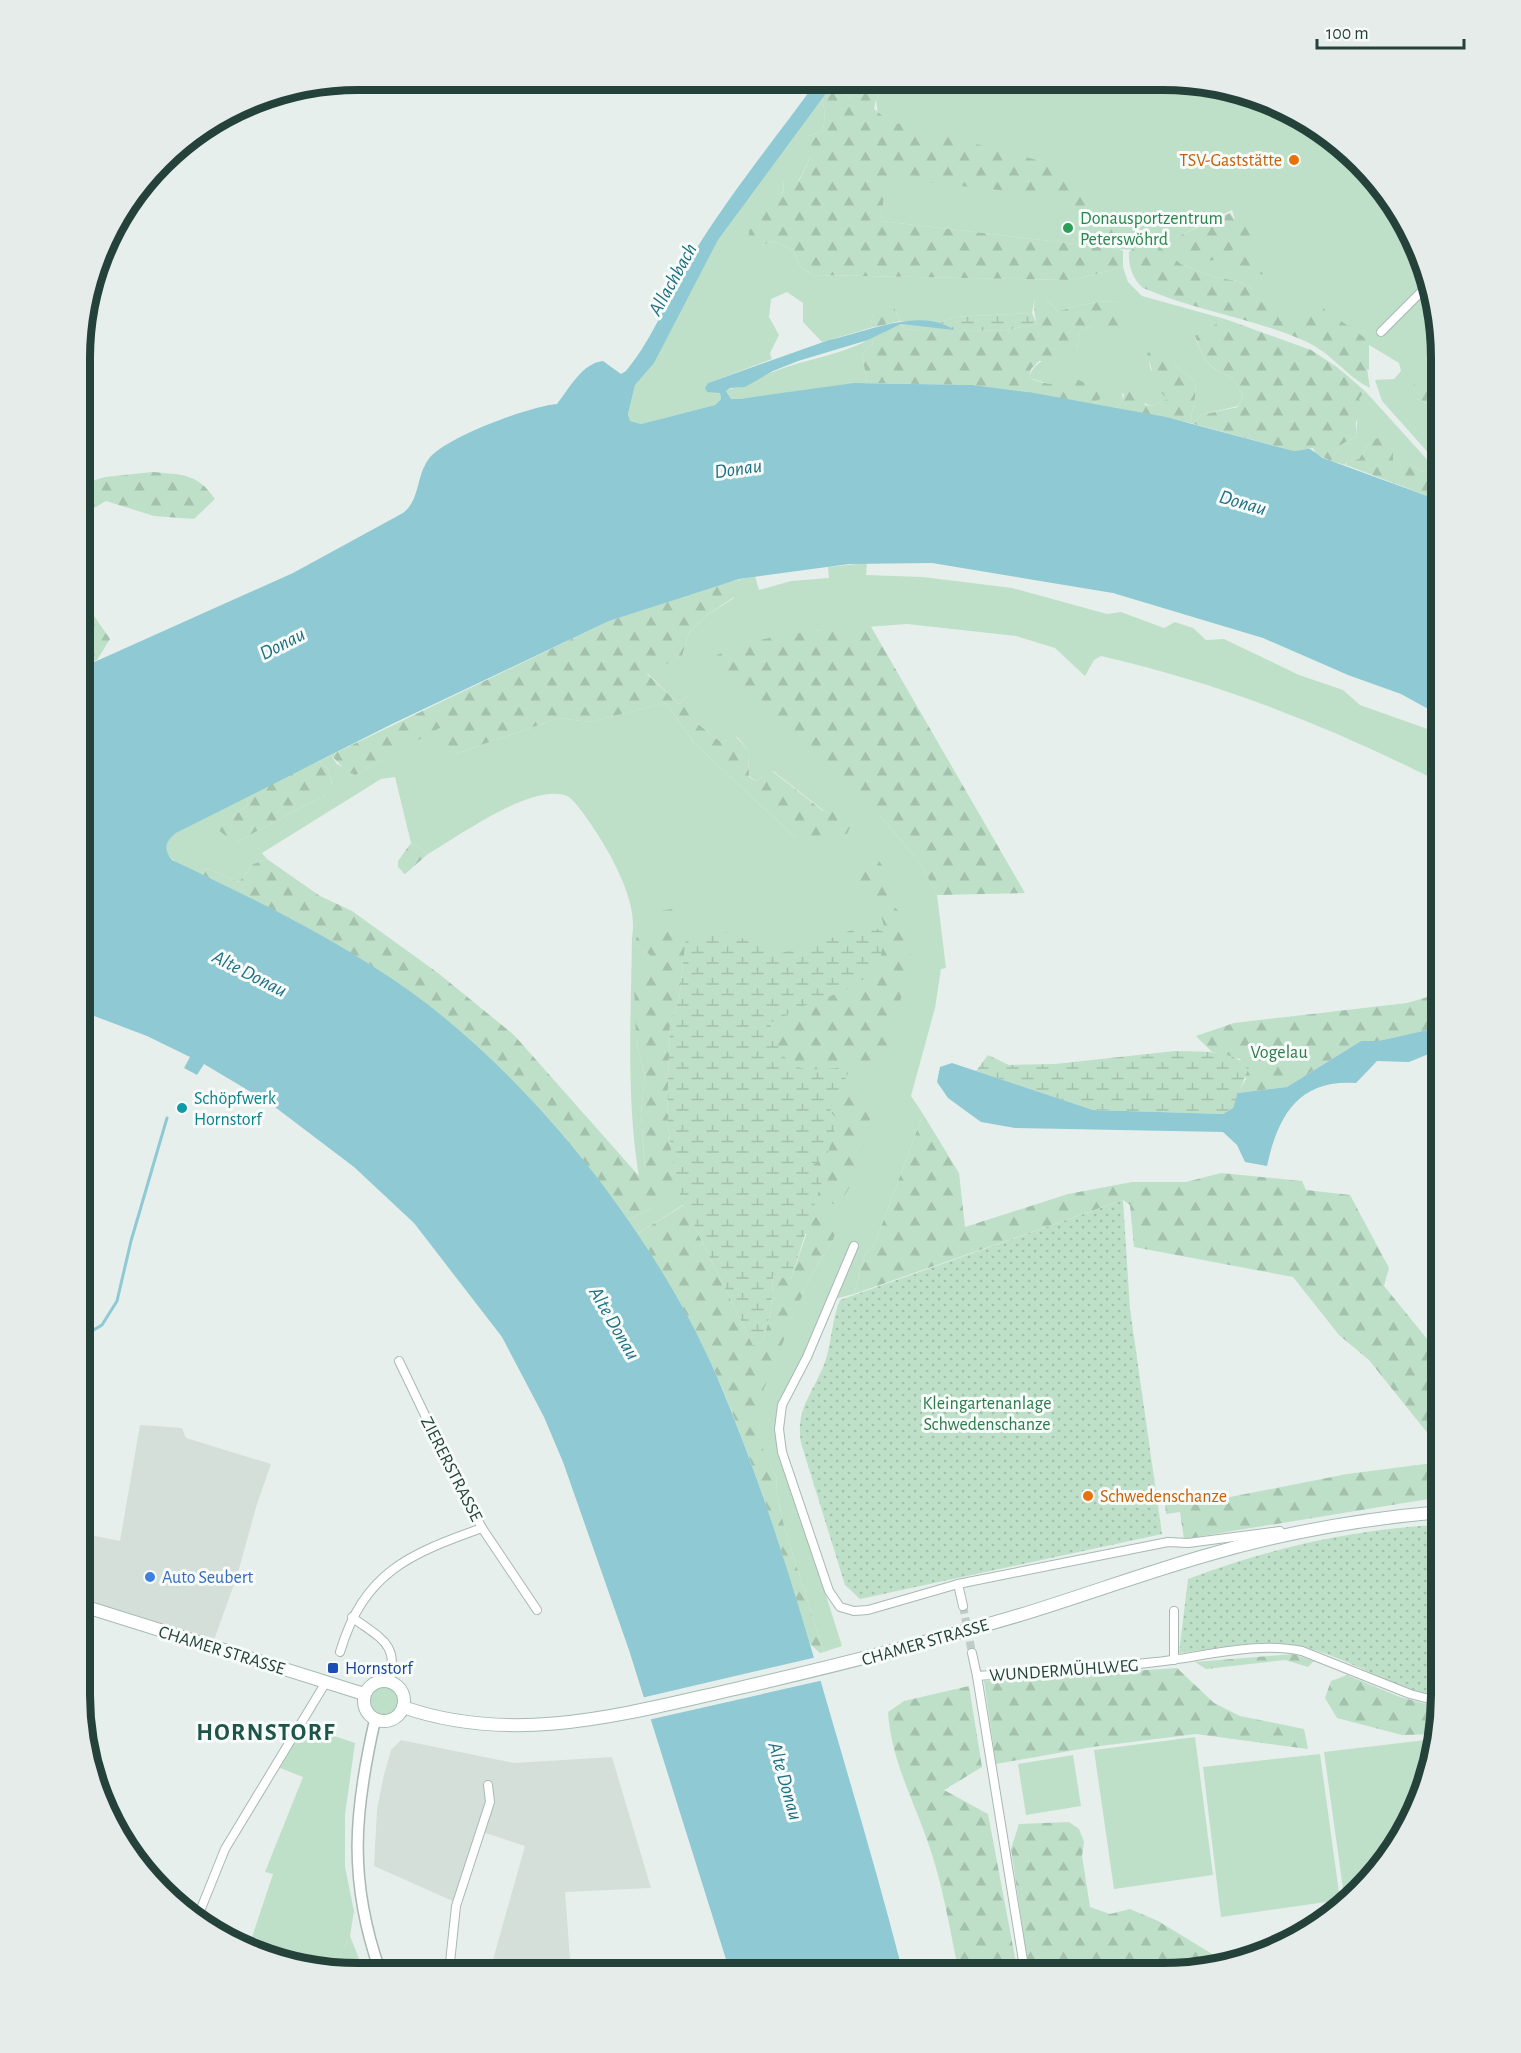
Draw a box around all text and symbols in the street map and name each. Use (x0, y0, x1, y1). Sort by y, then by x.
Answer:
scale bar (1317, 12, 1464, 50)
text: 100 m (1326, 25, 1369, 43)
place label: TSV-Gaststätte (1179, 152, 1282, 170)
marker: TSV-Gaststätte (1287, 153, 1301, 167)
place label: Donausportzentrum Peterswöhrd (1080, 210, 1223, 249)
marker: Donausportzentrum Peterswöhrd (1061, 221, 1075, 235)
water label: Allachbach (644, 240, 701, 320)
water label: Donau (713, 456, 763, 482)
water label: Donau (1217, 487, 1269, 519)
water label: Donau (256, 624, 308, 664)
water label: Alte Donau (208, 946, 290, 1001)
park label: Vogelau (1250, 1044, 1308, 1062)
place label: Schöpfwerk Hornstorf (194, 1090, 277, 1129)
marker: Schöpfwerk Hornstorf (175, 1101, 189, 1115)
water label: Alte Donau (585, 1283, 643, 1363)
park label: Kleingartenanlage Schwedenschanze (922, 1395, 1052, 1434)
street label: ZIERERSTRASSE (417, 1414, 485, 1525)
place label: Schwedenschanze (1100, 1488, 1227, 1506)
marker: Schwedenschanze (1081, 1489, 1095, 1503)
place label: Auto Seubert (162, 1569, 253, 1587)
marker: Auto Seubert (143, 1570, 157, 1584)
street label: CHAMER STRASSE (860, 1616, 991, 1670)
street label: CHAMER STRASSE (156, 1623, 287, 1679)
street label: WUNDERMÜHLWEG (989, 1655, 1139, 1685)
place label: Hornstorf (345, 1660, 414, 1678)
marker: Hornstorf (326, 1661, 340, 1675)
district label: HORNSTORF (196, 1721, 336, 1745)
water label: Alte Donau (764, 1739, 806, 1823)

